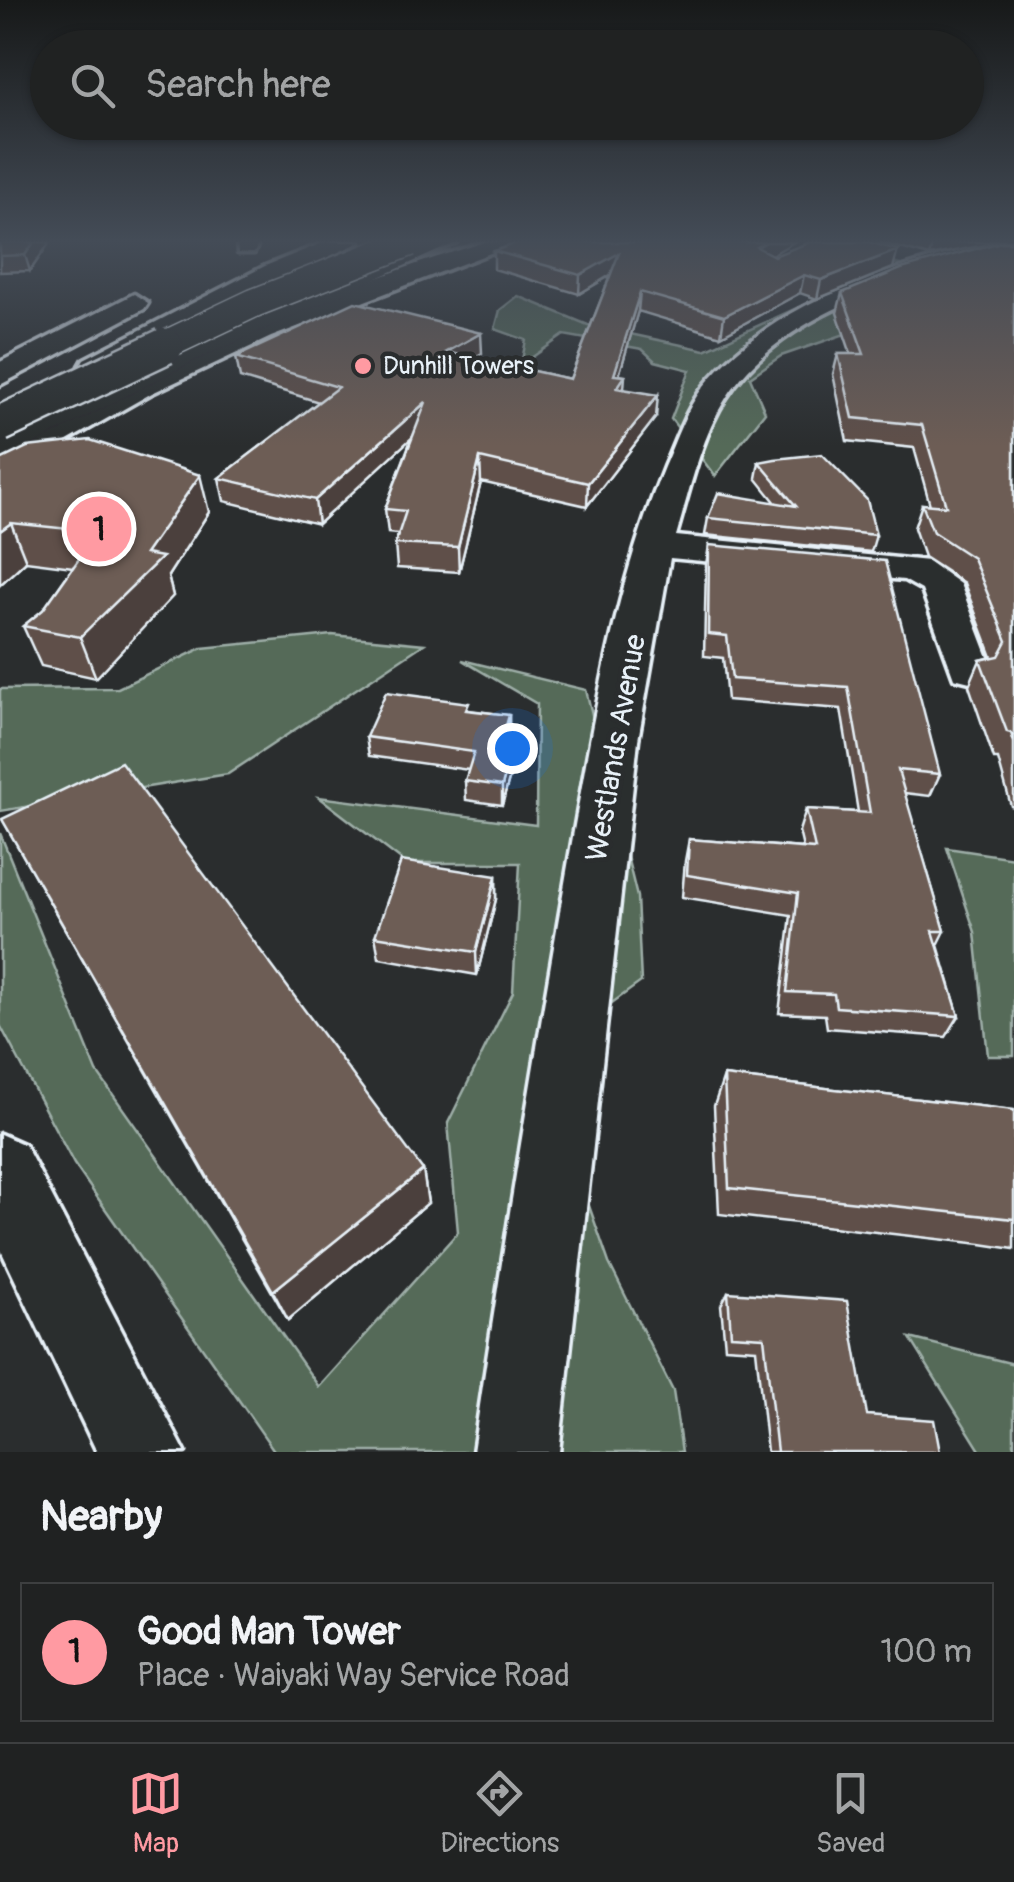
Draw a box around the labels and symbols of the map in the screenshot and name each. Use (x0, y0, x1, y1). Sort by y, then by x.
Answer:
place label: Dunhill Towers (383, 351, 534, 382)
marker: Dunhill Towers (352, 355, 374, 377)
pin: 1 (66, 492, 132, 566)
street label: Westlands Avenue (578, 631, 654, 864)
your location (487, 723, 538, 774)

